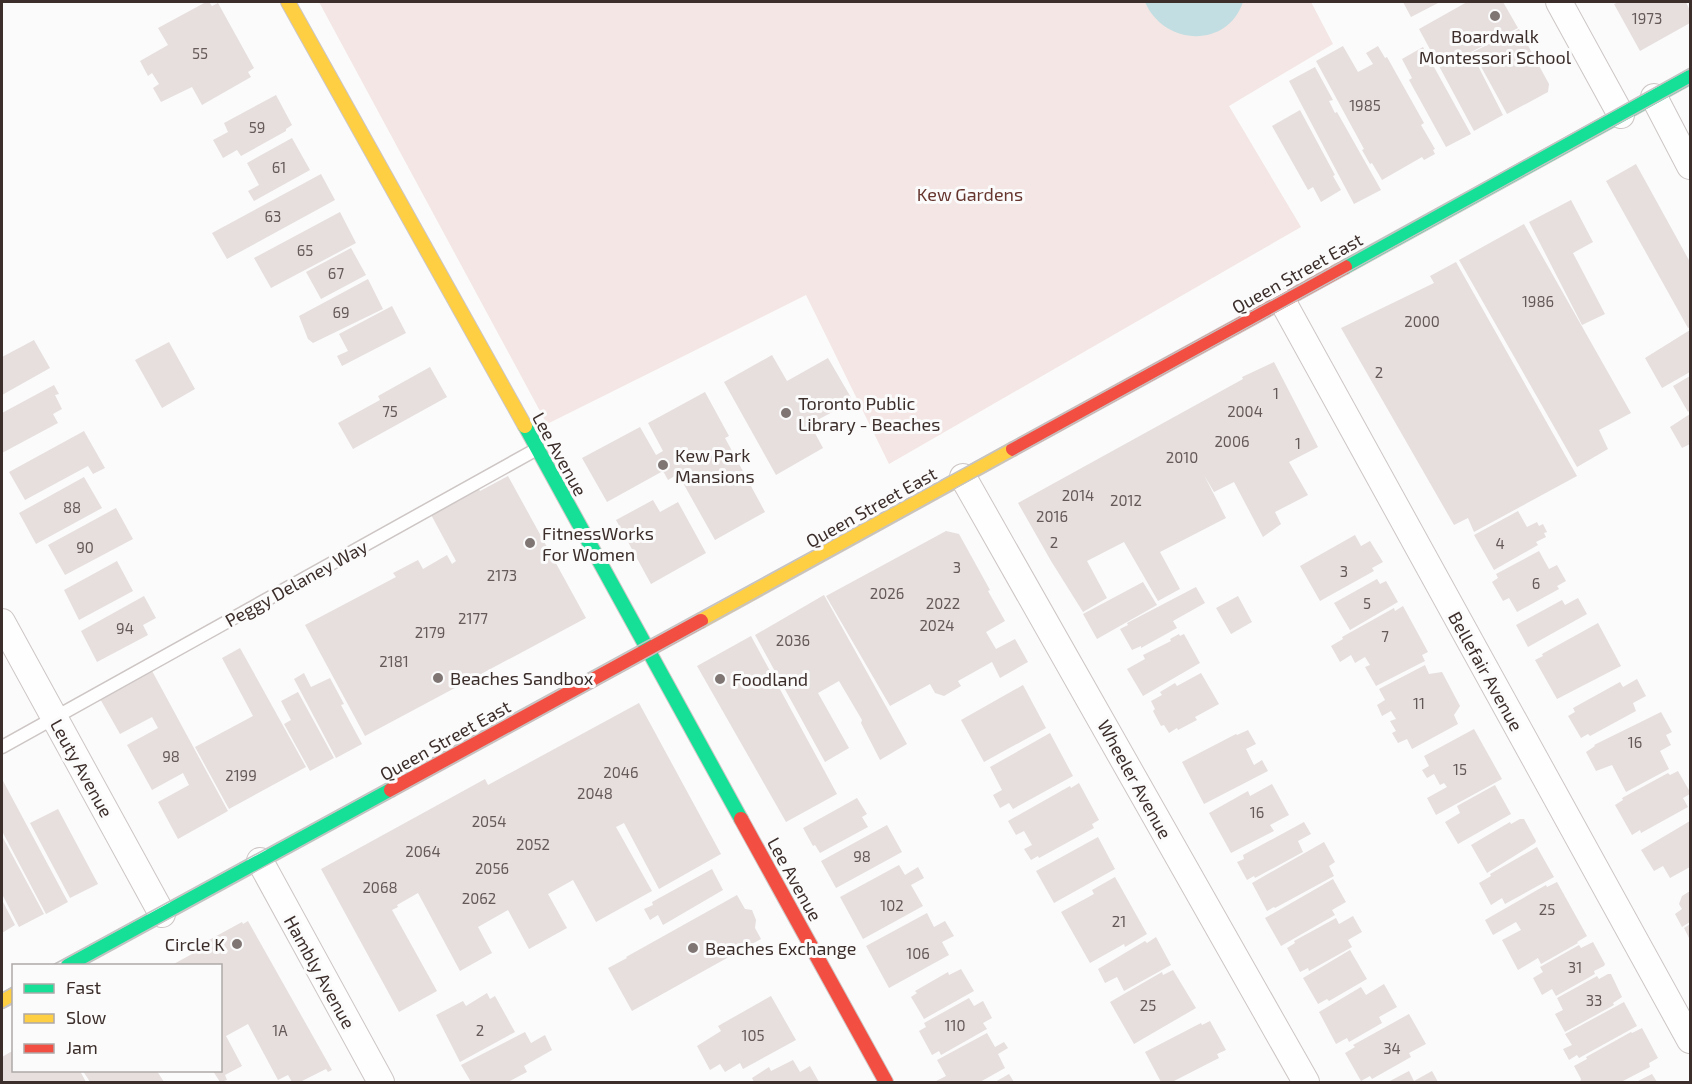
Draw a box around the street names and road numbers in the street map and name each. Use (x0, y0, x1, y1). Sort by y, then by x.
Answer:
street label: Queen Street East (1228, 228, 1366, 318)
street label: Lee Avenue (528, 408, 592, 500)
street label: Queen Street East (802, 462, 940, 552)
street label: Peggy Delaney Way (221, 534, 371, 631)
street label: Bellefair Avenue (1444, 607, 1528, 735)
street label: Queen Street East (376, 695, 514, 785)
street label: Leuty Avenue (46, 715, 118, 821)
street label: Wheeler Avenue (1093, 716, 1177, 842)
street label: Lee Avenue (763, 833, 827, 925)
street label: Hambly Avenue (280, 912, 360, 1032)

